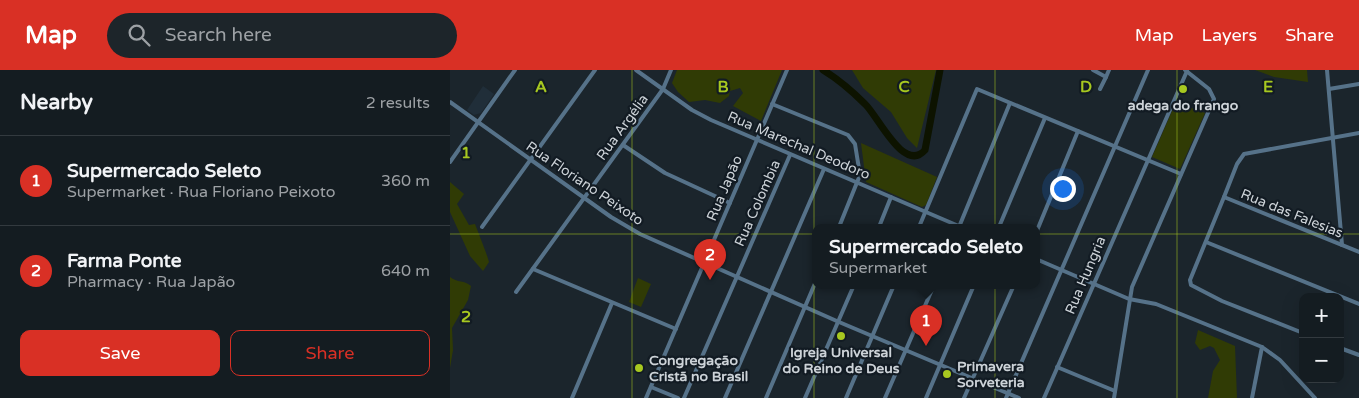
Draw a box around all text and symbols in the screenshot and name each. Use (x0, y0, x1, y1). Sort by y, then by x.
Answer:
search box (107, 13, 457, 58)
text: Map (25, 21, 77, 50)
icon: search (125, 21, 153, 49)
text: Search here (165, 24, 272, 46)
text: Map (1135, 24, 1174, 46)
text: Layers (1202, 24, 1257, 46)
text: Share (1285, 24, 1334, 46)
text: A (535, 77, 547, 97)
text: B (717, 77, 729, 97)
text: C (898, 77, 910, 97)
text: D (1080, 77, 1092, 97)
text: E (1263, 77, 1273, 97)
marker: adega do frango (1177, 83, 1189, 95)
text: Nearby (20, 90, 93, 115)
street label: Rua Argélia (593, 91, 652, 163)
text: 2 results (366, 93, 430, 113)
place label: adega do frango (1128, 97, 1239, 114)
street label: Rua Marechal Deodoro (725, 108, 873, 183)
street label: Rua Floriano Peixoto (523, 138, 647, 229)
text: 1 (461, 143, 471, 163)
street label: Rua Japão (703, 153, 746, 224)
street label: Rua Colombia (731, 157, 784, 249)
text: Supermercado Seleto (67, 160, 261, 182)
text: 1 (31, 171, 41, 191)
text: 360 m (381, 171, 430, 191)
your location (1050, 176, 1076, 202)
text: Supermarket · Rua Floriano Peixoto (67, 182, 336, 202)
street label: Rua das Falesias (1238, 185, 1346, 242)
popup (812, 224, 1040, 289)
street label: Rua Hungria (1061, 234, 1109, 317)
text: Supermercado Seleto (829, 236, 1023, 258)
pin: 2 (694, 239, 726, 280)
text: Farma Ponte (67, 250, 181, 272)
text: Supermarket (829, 258, 927, 278)
text: 2 (31, 261, 41, 281)
text: 640 m (381, 261, 430, 281)
text: Pharmacy · Rua Japão (67, 272, 235, 292)
map controls (1299, 293, 1344, 383)
button: + (1299, 293, 1344, 338)
pin: 1 (910, 305, 942, 346)
text: 2 (461, 307, 471, 327)
button: Save (20, 330, 220, 376)
button: Share (230, 330, 430, 376)
marker: Igreja Universal do Reino de Deus (835, 330, 847, 342)
button: − (1299, 338, 1344, 383)
place label: Igreja Universal do Reino de Deus (783, 344, 900, 377)
place label: Congregação Cristã no Brasil (649, 352, 748, 385)
place label: Primavera Sorveteria (957, 358, 1025, 391)
marker: Congregação Cristã no Brasil (633, 362, 645, 374)
marker: Primavera Sorveteria (941, 368, 953, 380)

